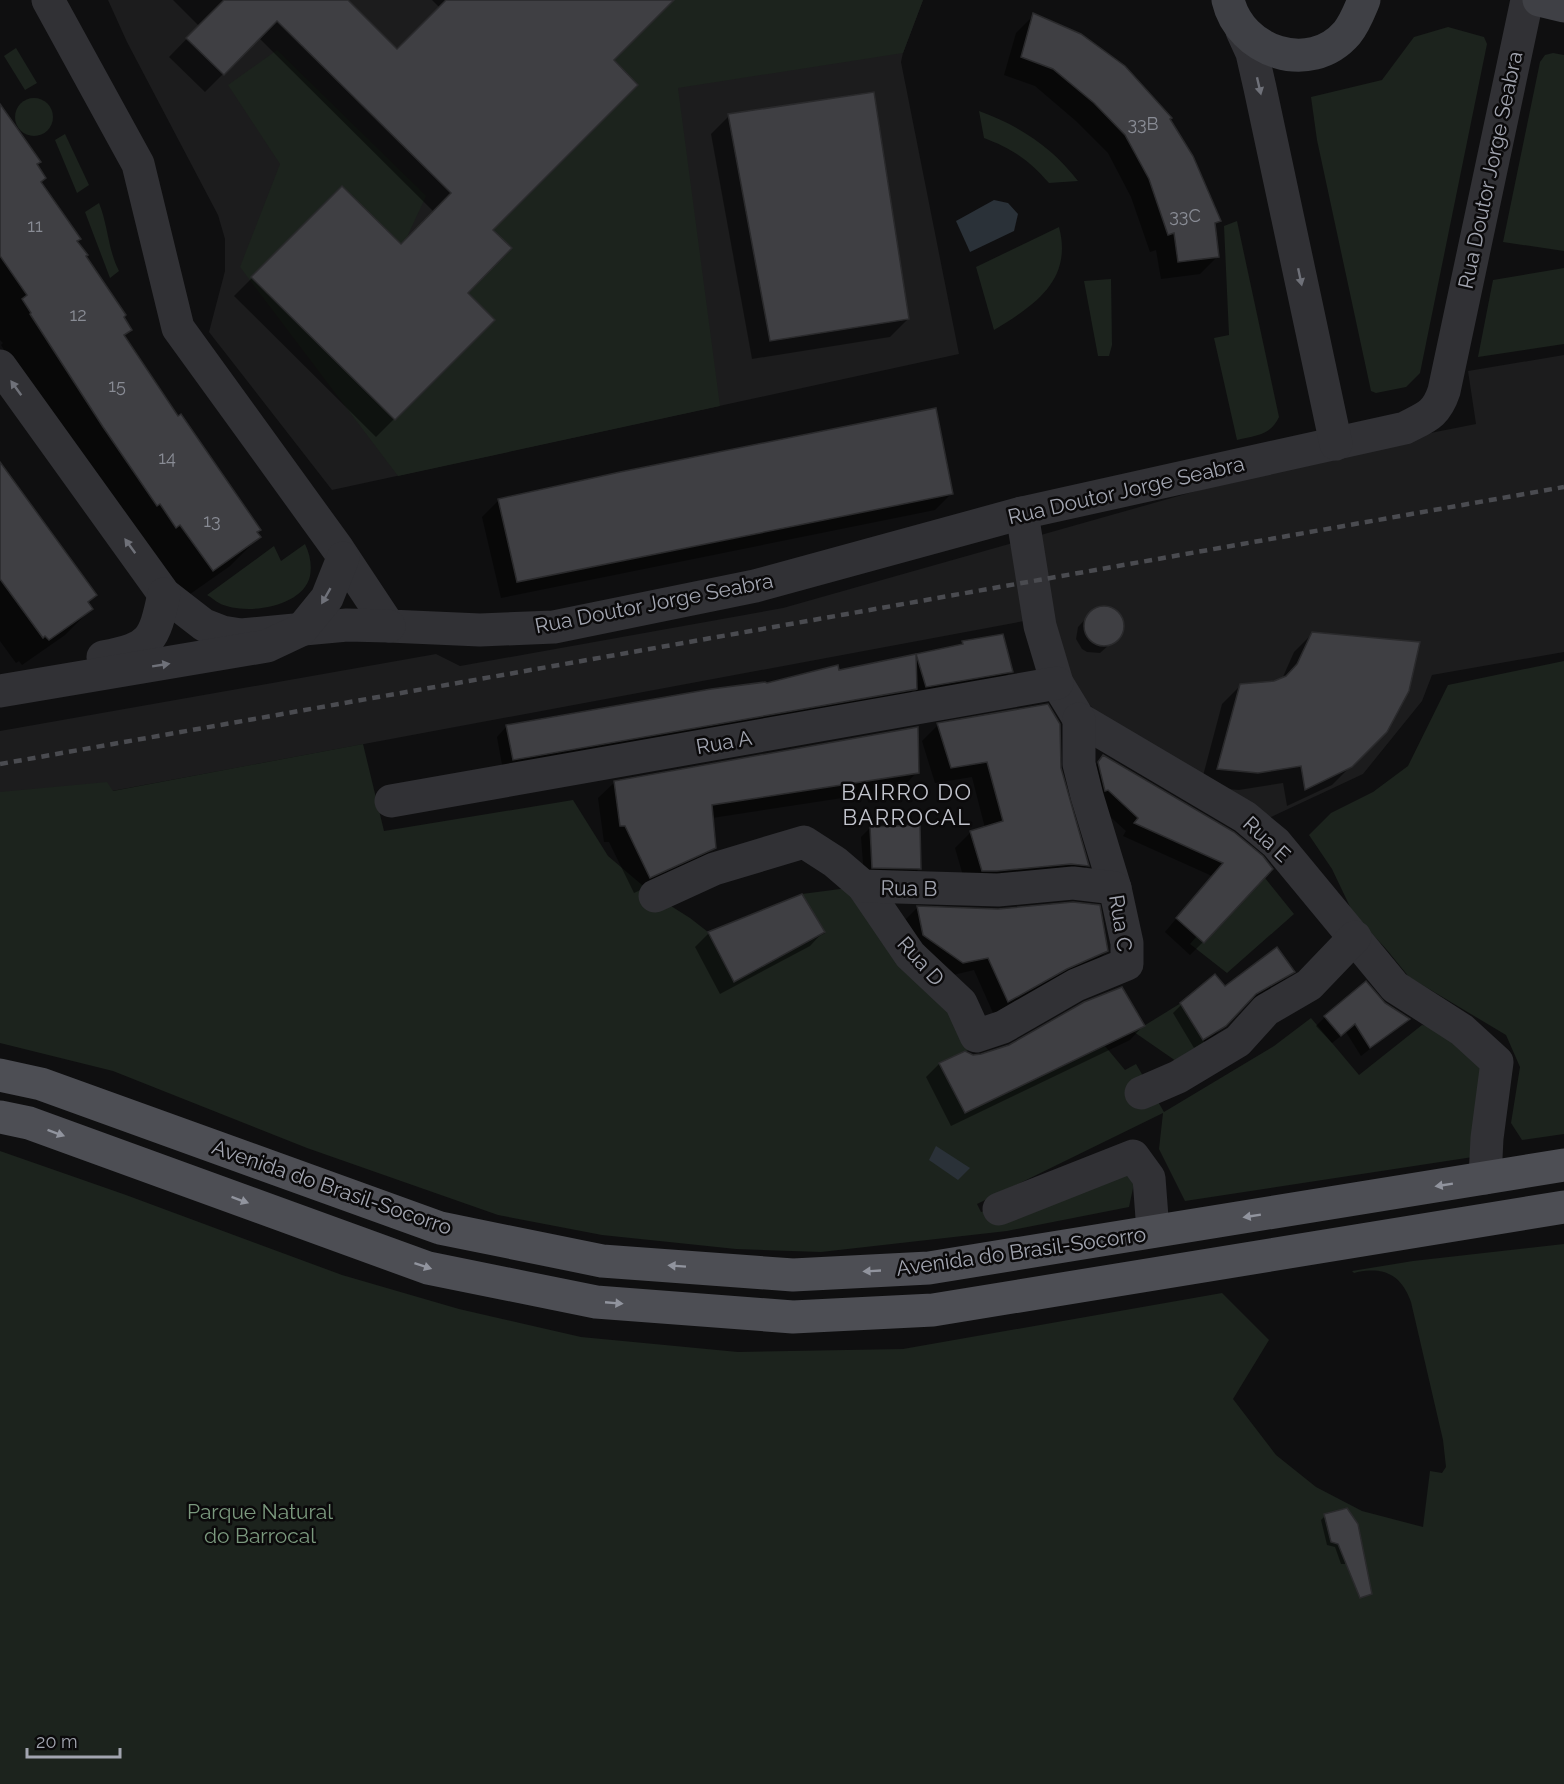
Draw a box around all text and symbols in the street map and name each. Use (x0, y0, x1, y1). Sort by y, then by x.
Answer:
street label: Rua Doutor Jorge Seabra (1453, 49, 1527, 291)
one-way arrow (1255, 77, 1265, 96)
house number: 33B (1127, 113, 1159, 134)
house number: 33C (1169, 205, 1201, 226)
house number: 11 (27, 215, 43, 236)
one-way arrow (1296, 268, 1305, 287)
house number: 12 (69, 304, 87, 325)
house number: 15 (108, 375, 126, 396)
one-way arrow (10, 381, 22, 397)
house number: 14 (158, 447, 176, 468)
street label: Rua Doutor Jorge Seabra (1005, 451, 1247, 529)
house number: 13 (203, 510, 221, 531)
one-way arrow (124, 539, 136, 555)
street label: Rua Doutor Jorge Seabra (533, 568, 775, 638)
one-way arrow (321, 588, 331, 605)
one-way arrow (152, 660, 171, 669)
street label: Rua A (694, 725, 754, 759)
district label: BAIRRO DO BARROCAL (841, 779, 973, 830)
street label: Rua E (1238, 811, 1296, 867)
street label: Rua B (880, 875, 938, 901)
street label: Rua C (1104, 893, 1138, 953)
street label: Rua D (892, 931, 950, 991)
one-way arrow (47, 1129, 65, 1139)
street label: Avenida do Brasil-Socorro (209, 1134, 455, 1240)
one-way arrow (1434, 1180, 1453, 1189)
one-way arrow (231, 1195, 249, 1205)
one-way arrow (1242, 1211, 1261, 1220)
street label: Avenida do Brasil-Socorro (894, 1221, 1148, 1281)
one-way arrow (414, 1261, 432, 1271)
one-way arrow (668, 1262, 687, 1271)
one-way arrow (862, 1267, 881, 1276)
one-way arrow (605, 1298, 624, 1308)
park label: Parque Natural do Barrocal (187, 1499, 333, 1548)
scale bar (27, 1721, 120, 1759)
text: 20 m (36, 1731, 78, 1752)

